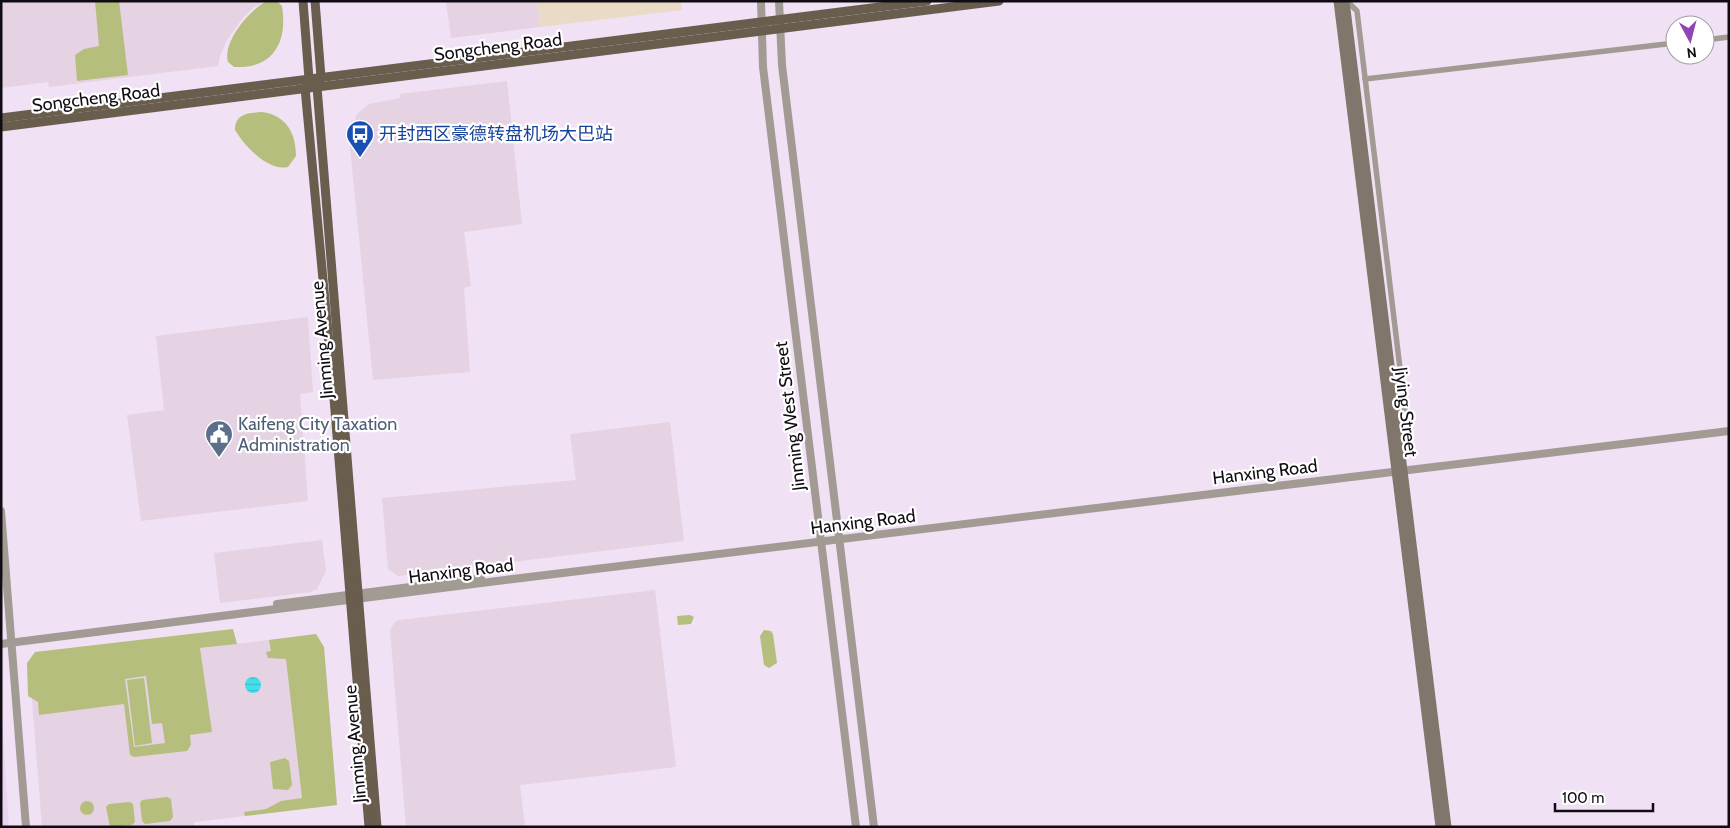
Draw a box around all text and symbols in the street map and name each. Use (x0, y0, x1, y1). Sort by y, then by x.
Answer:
north arrow (1665, 15, 1715, 65)
street label: Songcheng Road (433, 28, 563, 66)
text: N (1686, 43, 1698, 62)
street label: Songcheng Road (31, 79, 161, 117)
bus stop icon: 开封西区豪德转盘机场大巴站 (345, 119, 375, 158)
place label: 开封西区豪德转盘机场大巴站 (379, 123, 613, 145)
street label: Jinming Avenue (306, 280, 338, 401)
street label: Jinming West Street (770, 340, 810, 493)
street label: Jiying Street (1389, 365, 1422, 458)
place label: Kaifeng City Taxation Administration (238, 413, 397, 456)
public building icon: Kaifeng City Taxation Administration (204, 419, 234, 458)
street label: Hanxing Road (1211, 455, 1319, 489)
street label: Hanxing Road (809, 505, 917, 539)
street label: Hanxing Road (407, 554, 515, 588)
street label: Jinming Avenue (339, 684, 371, 805)
scale bar (1555, 780, 1652, 812)
text: 100 m (1562, 789, 1604, 807)

